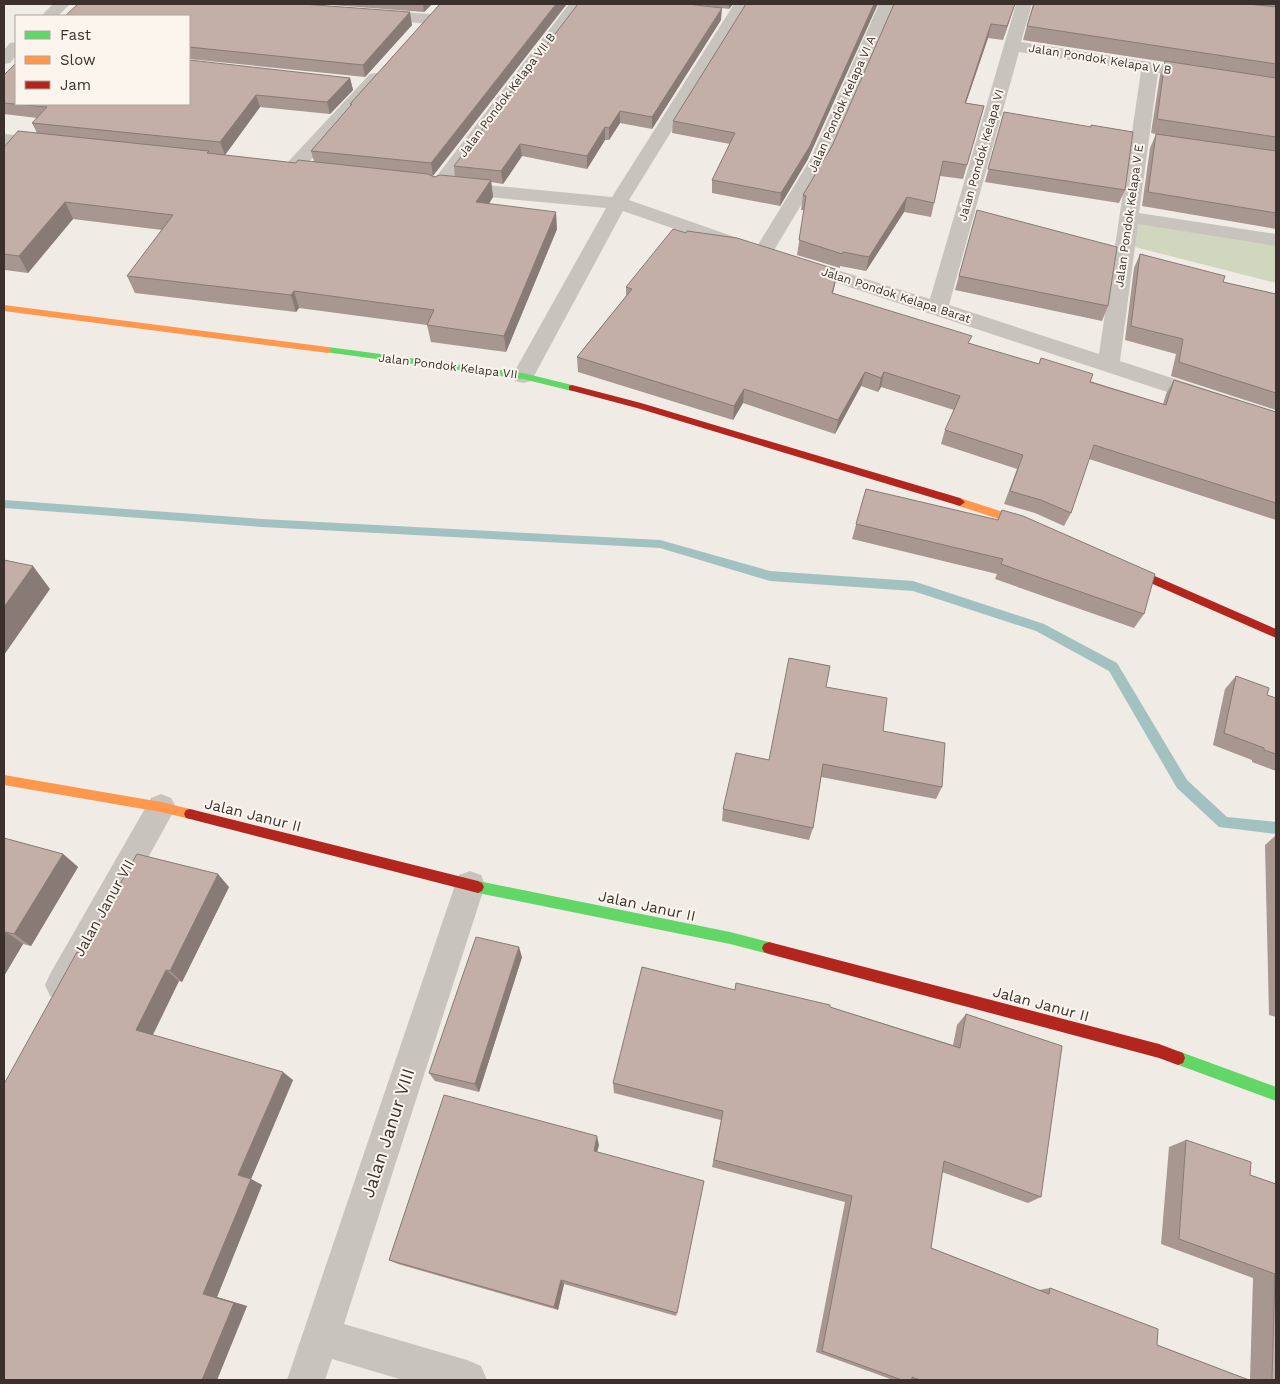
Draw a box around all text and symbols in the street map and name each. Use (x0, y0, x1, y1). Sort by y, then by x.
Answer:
legend (15, 15, 190, 105)
text: Fast (60, 26, 92, 44)
street label: Jalan Pondok Kelapa VII B (456, 30, 558, 160)
street label: Jalan Pondok Kelapa VI A (806, 34, 879, 174)
street label: Jalan Pondok Kelapa V B (1028, 41, 1173, 77)
text: Slow (60, 51, 96, 69)
text: Jam (60, 76, 91, 94)
street label: Jalan Pondok Kelapa VI (955, 88, 1007, 222)
street label: Jalan Pondok Kelapa V E (1112, 143, 1146, 288)
street label: Jalan Pondok Kelapa Barat (819, 264, 973, 326)
street label: Jalan Pondok Kelapa VII (378, 351, 518, 381)
street label: Jalan Janur II (203, 794, 303, 836)
street label: Jalan Janur VII (70, 856, 138, 960)
street label: Jalan Janur II (597, 887, 697, 925)
street label: Jalan Janur II (991, 983, 1091, 1025)
street label: Jalan Janur VIII (357, 1065, 418, 1200)

